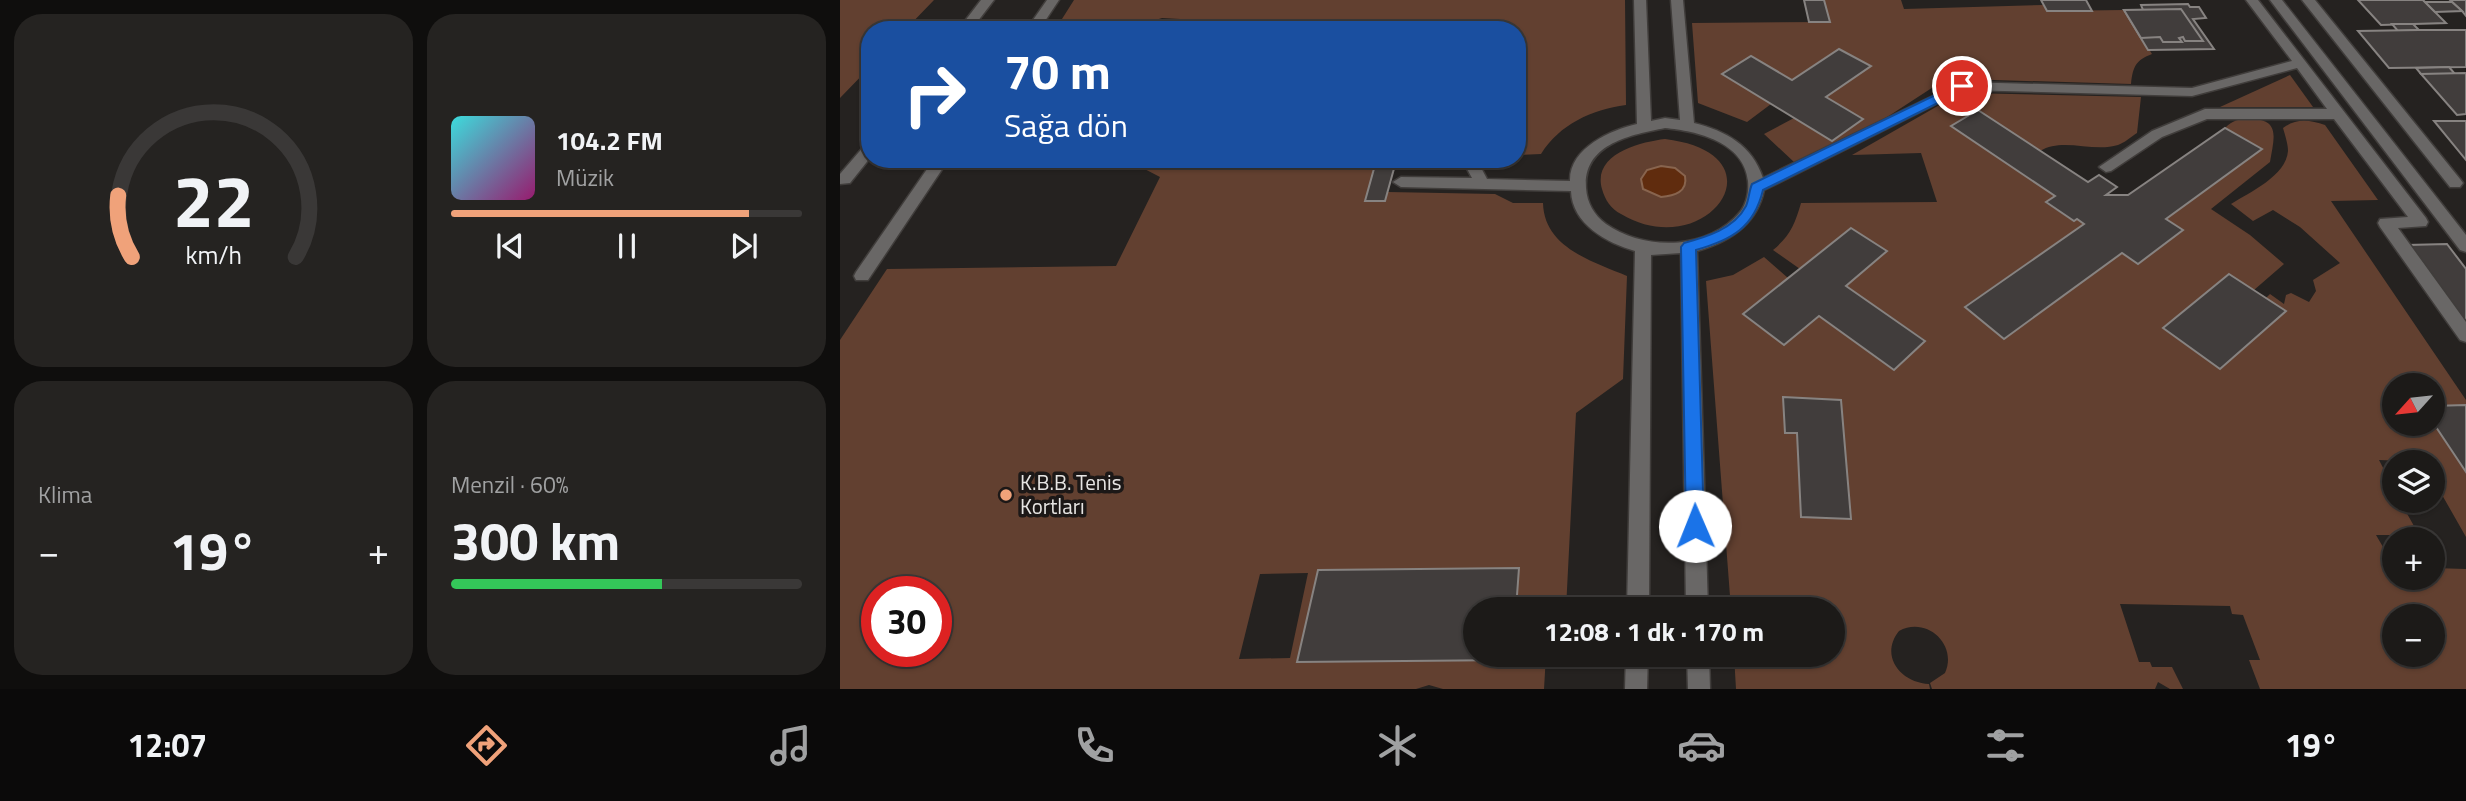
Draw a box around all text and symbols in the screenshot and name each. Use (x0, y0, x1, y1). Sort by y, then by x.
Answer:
text: 70 m (1004, 33, 1111, 108)
icon: right (889, 49, 980, 140)
pin (1932, 56, 1992, 116)
icon: arrive (1943, 67, 1981, 105)
text: Sağa dön (1004, 101, 1128, 149)
text: 104.2 FM (556, 121, 663, 160)
text: 22 (173, 145, 254, 255)
text: Müzik (556, 160, 614, 195)
icon: previous (491, 227, 529, 265)
icon: pause (608, 227, 646, 265)
icon: next (725, 227, 763, 265)
text: km/h (185, 236, 242, 274)
north arrow (2382, 373, 2445, 436)
map controls (2382, 373, 2445, 667)
button: layers (2382, 450, 2445, 513)
place label: K.B.B. Tenis Kortları (1020, 466, 1121, 522)
text: Menzil · 60% (451, 467, 569, 502)
text: Klima (38, 477, 92, 512)
marker: K.B.B. Tenis Kortları (998, 487, 1014, 503)
position arrow (1658, 489, 1732, 563)
text: 300 km (451, 501, 620, 580)
text: 19° (170, 511, 257, 590)
text: − (38, 522, 59, 580)
text: + (368, 522, 389, 580)
button: + (2382, 527, 2445, 590)
speed limit sign: 30 (861, 576, 952, 667)
button: − (2382, 604, 2445, 667)
text: 12:08 · 1 dk · 170 m (1544, 612, 1764, 651)
text: 12:07 (127, 721, 207, 769)
icon: directions (462, 721, 511, 770)
icon: music (766, 721, 815, 770)
icon: phone (1070, 721, 1119, 770)
icon: climate (1373, 721, 1422, 770)
icon: car (1677, 721, 1726, 770)
icon: filters (1981, 721, 2030, 770)
text: 19° (2285, 721, 2339, 769)

